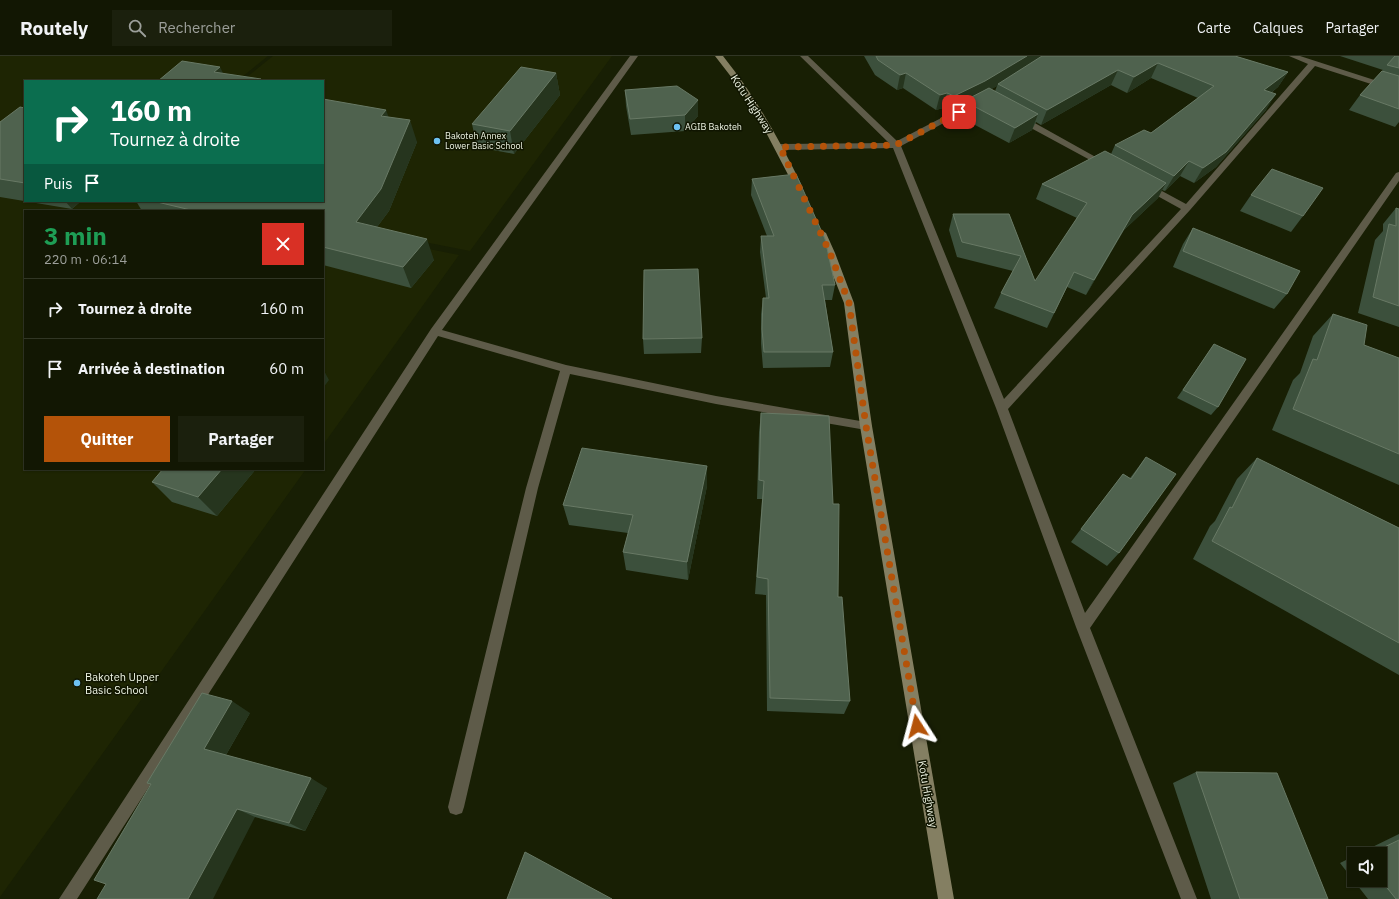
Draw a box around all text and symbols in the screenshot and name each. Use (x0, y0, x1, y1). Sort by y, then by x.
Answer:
search box (112, 10, 392, 46)
text: Routely (20, 16, 88, 40)
icon: search (126, 17, 148, 39)
text: Rechercher (158, 18, 235, 37)
text: Carte (1197, 19, 1231, 37)
text: Calques (1253, 19, 1303, 37)
text: Partager (1325, 19, 1379, 37)
street label: Kotu Highway (728, 72, 777, 137)
text: 160 m (110, 92, 192, 129)
pin (942, 95, 976, 129)
icon: right (44, 96, 96, 148)
icon: arrive (948, 101, 970, 123)
place label: AGIB Bakoteh (685, 121, 742, 132)
marker: AGIB Bakoteh (672, 122, 682, 132)
text: Tournez à droite (110, 128, 240, 151)
place label: Bakoteh Annex Lower Basic School (445, 130, 524, 151)
marker: Bakoteh Annex Lower Basic School (432, 136, 442, 146)
icon: arrive (81, 172, 103, 194)
text: Puis (44, 174, 73, 193)
text: 3 min (44, 220, 107, 252)
button: close (262, 223, 304, 265)
text: 220 m · 06:14 (44, 251, 127, 268)
icon: right (44, 298, 66, 320)
text: Tournez à droite (78, 299, 192, 318)
text: 160 m (260, 299, 304, 318)
icon: arrive (44, 358, 66, 380)
text: Arrivée à destination (78, 359, 225, 378)
text: 60 m (269, 359, 304, 378)
button: Quitter (44, 416, 170, 462)
button: Partager (178, 416, 304, 462)
place label: Bakoteh Upper Basic School (85, 670, 159, 697)
marker: Bakoteh Upper Basic School (72, 678, 82, 688)
position arrow (896, 705, 938, 747)
street label: Kotu Highway (915, 759, 941, 829)
map controls (1347, 847, 1387, 887)
button: sound (1347, 847, 1387, 887)

